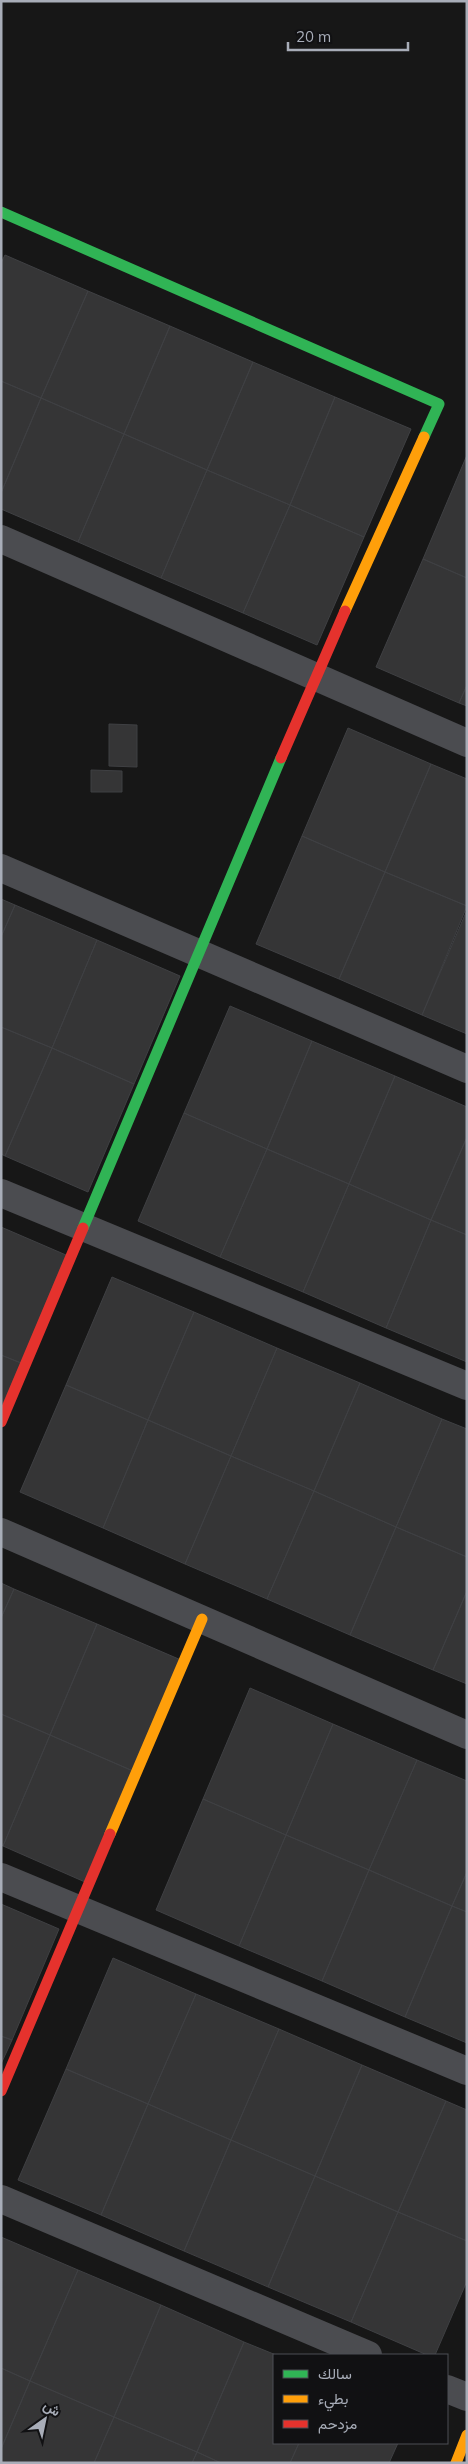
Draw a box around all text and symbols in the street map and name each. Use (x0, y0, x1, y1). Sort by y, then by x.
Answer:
scale bar (288, 20, 408, 52)
text: 20 m (296, 27, 331, 46)
legend (273, 2354, 448, 2444)
text: سالك (318, 2364, 352, 2383)
text: بطيء (318, 2389, 348, 2412)
north arrow (20, 2394, 70, 2444)
text: ش (40, 2396, 64, 2420)
text: مزدحم (318, 2414, 357, 2434)

